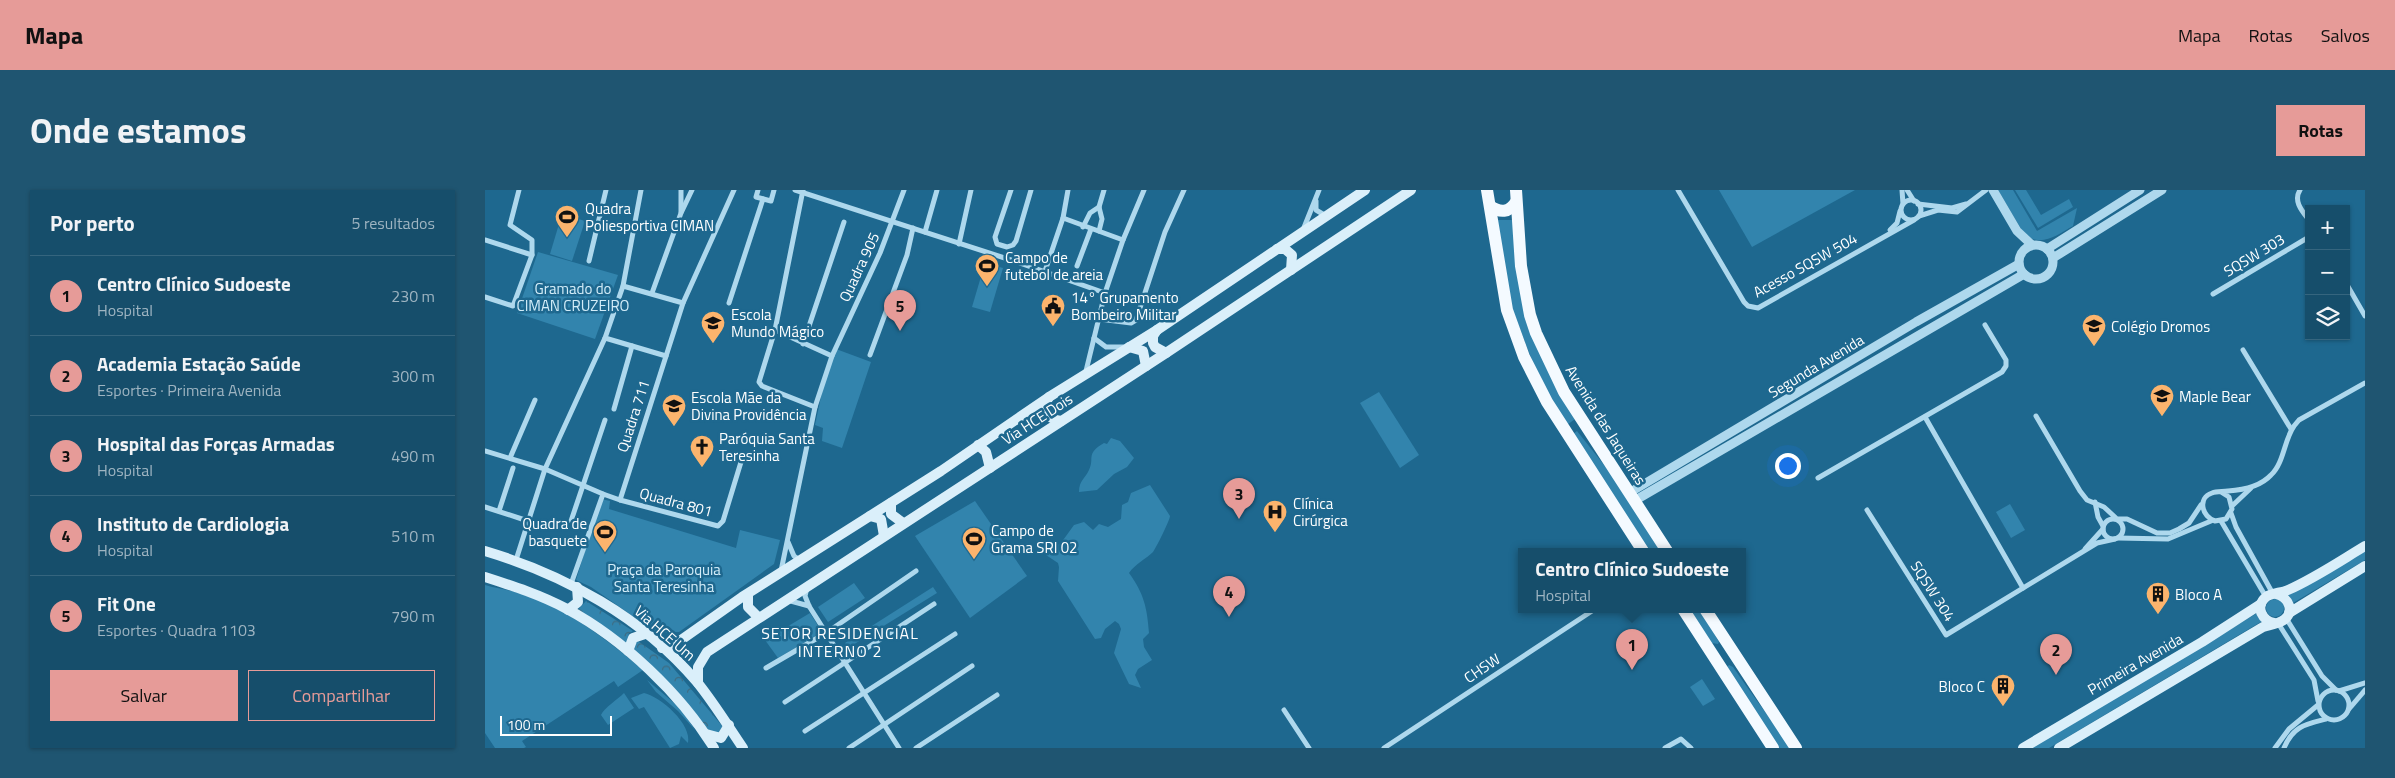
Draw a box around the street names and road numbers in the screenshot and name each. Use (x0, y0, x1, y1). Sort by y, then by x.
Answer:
street label: Acesso SQSW 504 (1749, 227, 1861, 303)
street label: Quadra 905 (833, 228, 885, 306)
street label: SQSW 303 (2219, 228, 2289, 282)
street label: Segunda Avenida (1764, 328, 1869, 404)
street label: Avenida das Jaqueiras (1560, 361, 1652, 489)
street label: Quadra 711 (611, 377, 655, 455)
street label: Via HCE Dois (997, 387, 1077, 451)
street label: Quadra 801 (637, 481, 715, 523)
street label: SQSW 304 (1905, 556, 1961, 626)
street label: Via HCE Um (629, 600, 701, 666)
street label: Primeira Avenida (2083, 627, 2187, 701)
street label: CHSW (1459, 647, 1505, 689)

